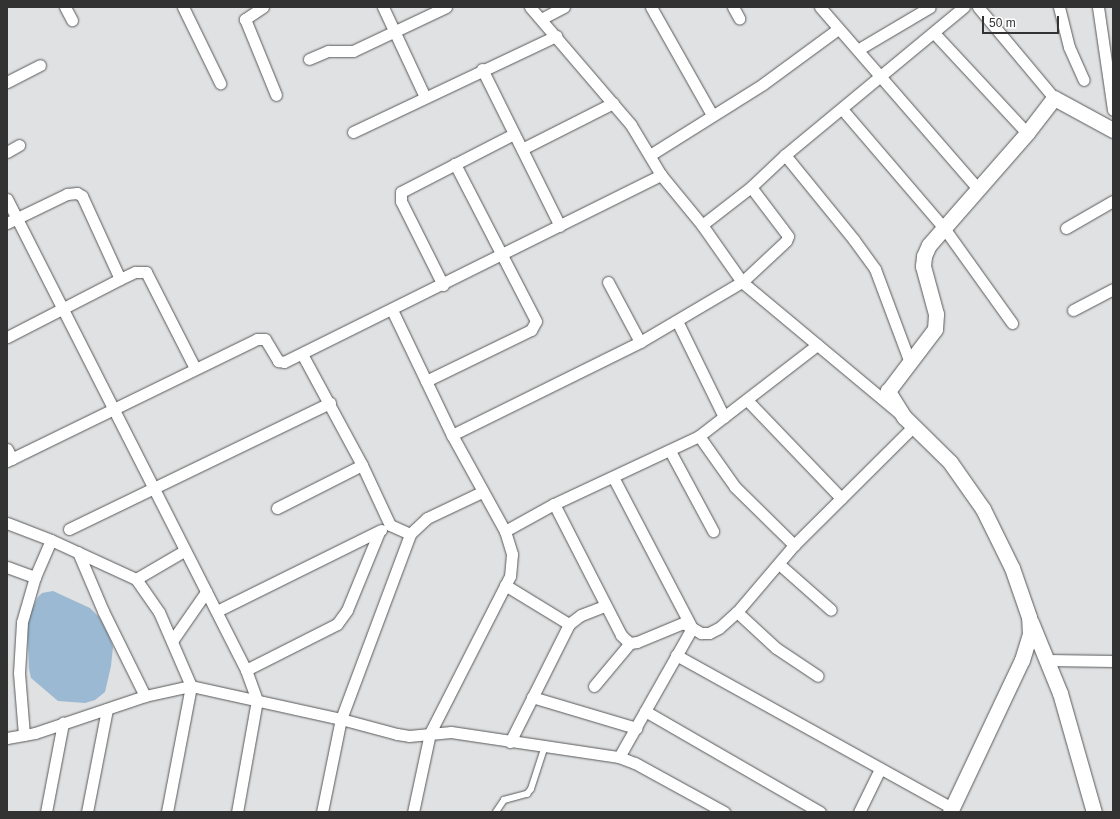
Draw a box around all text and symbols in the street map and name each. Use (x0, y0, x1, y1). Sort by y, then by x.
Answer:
scale bar (984, 8, 1061, 34)
text: 50 m (989, 16, 1016, 30)

